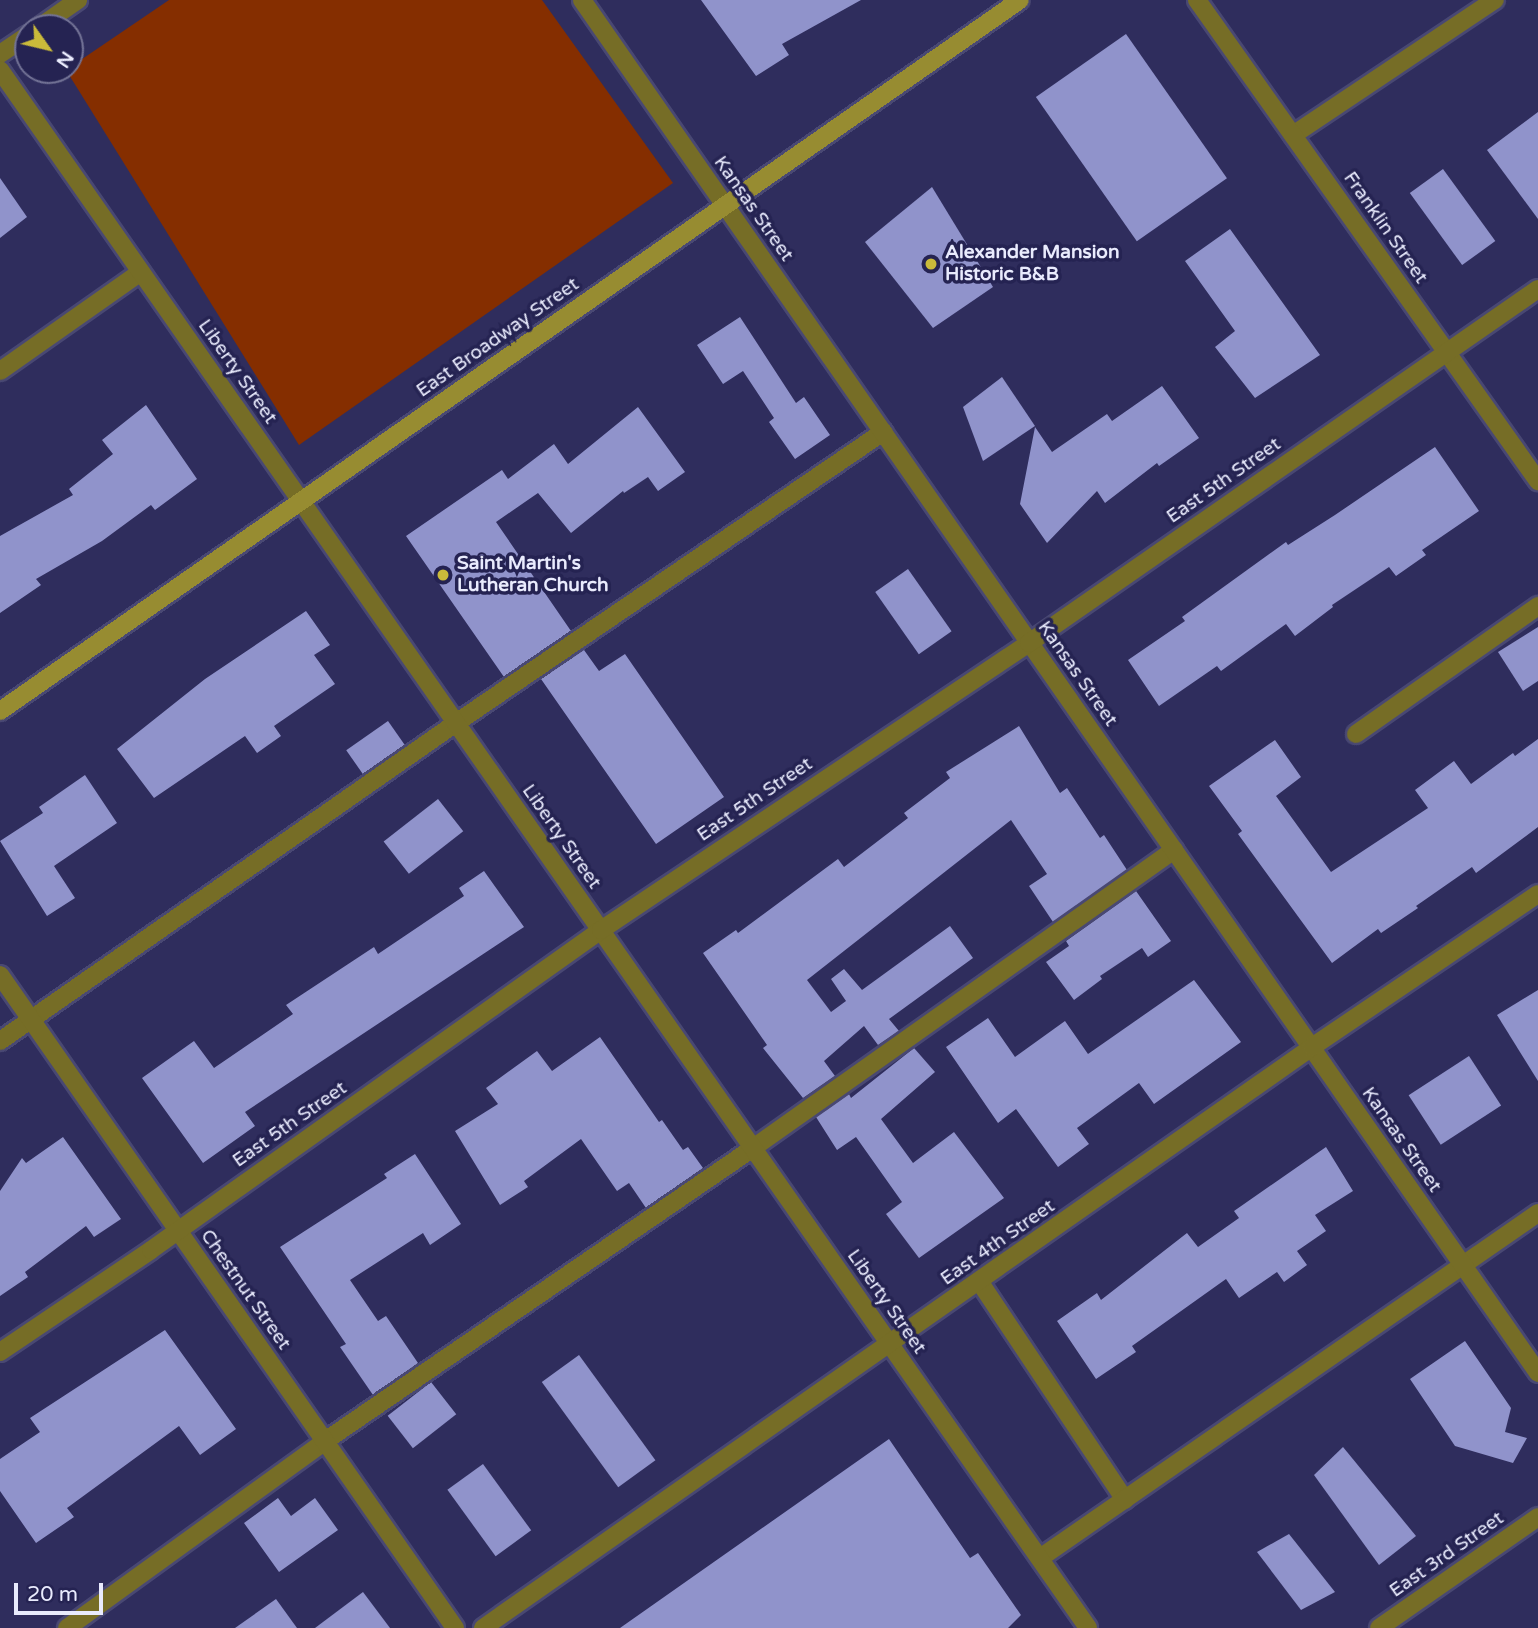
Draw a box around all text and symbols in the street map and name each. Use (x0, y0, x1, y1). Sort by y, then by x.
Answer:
north arrow (14, 14, 84, 84)
text: N (51, 47, 78, 72)
street label: Kansas Street (708, 152, 798, 266)
street label: Franklin Street (1338, 168, 1432, 288)
place label: Alexander Mansion Historic B&B (945, 242, 1119, 286)
marker: Alexander Mansion Historic B&B (923, 256, 939, 272)
street label: East Broadway Street (412, 273, 584, 403)
street label: Liberty Street (193, 315, 281, 429)
street label: East 5th Street (1163, 433, 1285, 529)
place label: Saint Martin's Lutheran Church (457, 553, 609, 597)
marker: Saint Martin's Lutheran Church (435, 567, 451, 583)
street label: Kansas Street (1032, 617, 1122, 731)
street label: East 5th Street (693, 753, 817, 847)
street label: Liberty Street (517, 780, 605, 894)
street label: East 5th Street (229, 1077, 351, 1173)
street label: Kansas Street (1356, 1083, 1446, 1197)
street label: East 4th Street (937, 1195, 1059, 1291)
street label: Chestnut Street (195, 1226, 295, 1354)
street label: Liberty Street (842, 1245, 930, 1359)
street label: East 3rd Street (1386, 1507, 1508, 1603)
scale bar (18, 1568, 107, 1612)
text: 20 m (27, 1582, 78, 1607)

